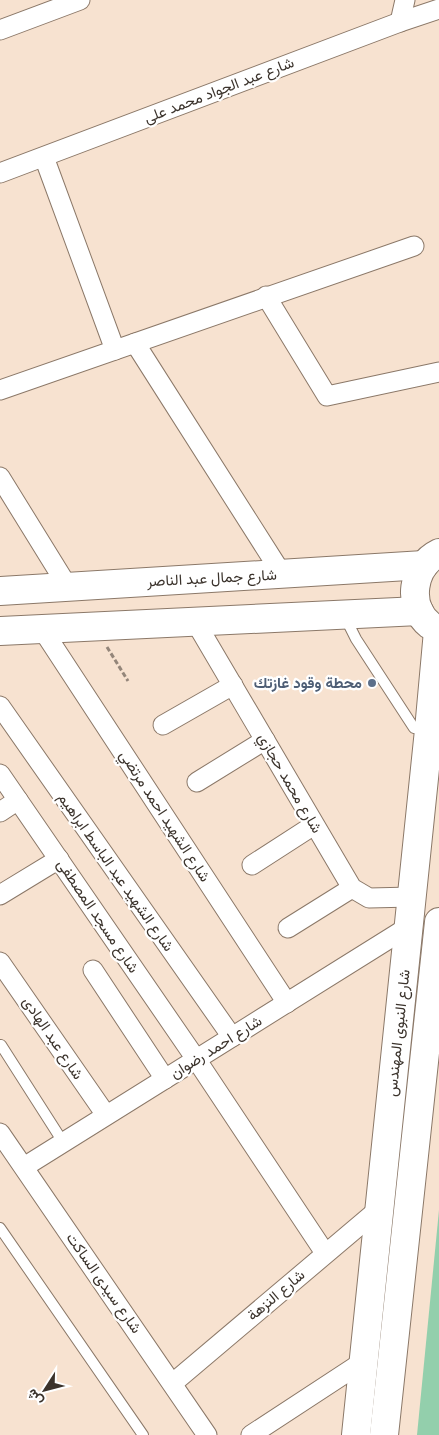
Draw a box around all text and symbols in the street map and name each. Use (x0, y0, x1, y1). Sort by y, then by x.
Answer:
street label: شارع عبد الجواد محمد على (141, 52, 297, 129)
street label: شارع جمال عبد الناصر (146, 565, 278, 592)
place label: محطة وقود غازتك (254, 673, 362, 693)
marker: محطة وقود غازتك (366, 677, 378, 689)
street label: شارع محمد حجازي (251, 729, 327, 838)
street label: شارع الشهيد احمد مرتضي (112, 746, 215, 887)
street label: شارع الشهيد عبد الباسط ابراهيم (53, 789, 179, 956)
street label: شارع مسجد المصطفى (52, 855, 144, 978)
street label: شارع النبوى المهندس (381, 968, 416, 1098)
street label: شارع عبد الهادى (17, 993, 88, 1084)
street label: شارع احمد رضوان (166, 1011, 266, 1084)
street label: شارع سيدى الساكت (61, 1229, 146, 1338)
street label: شارع النزهة (243, 1265, 310, 1326)
north arrow (20, 1365, 70, 1415)
text: ش (22, 1385, 48, 1410)

